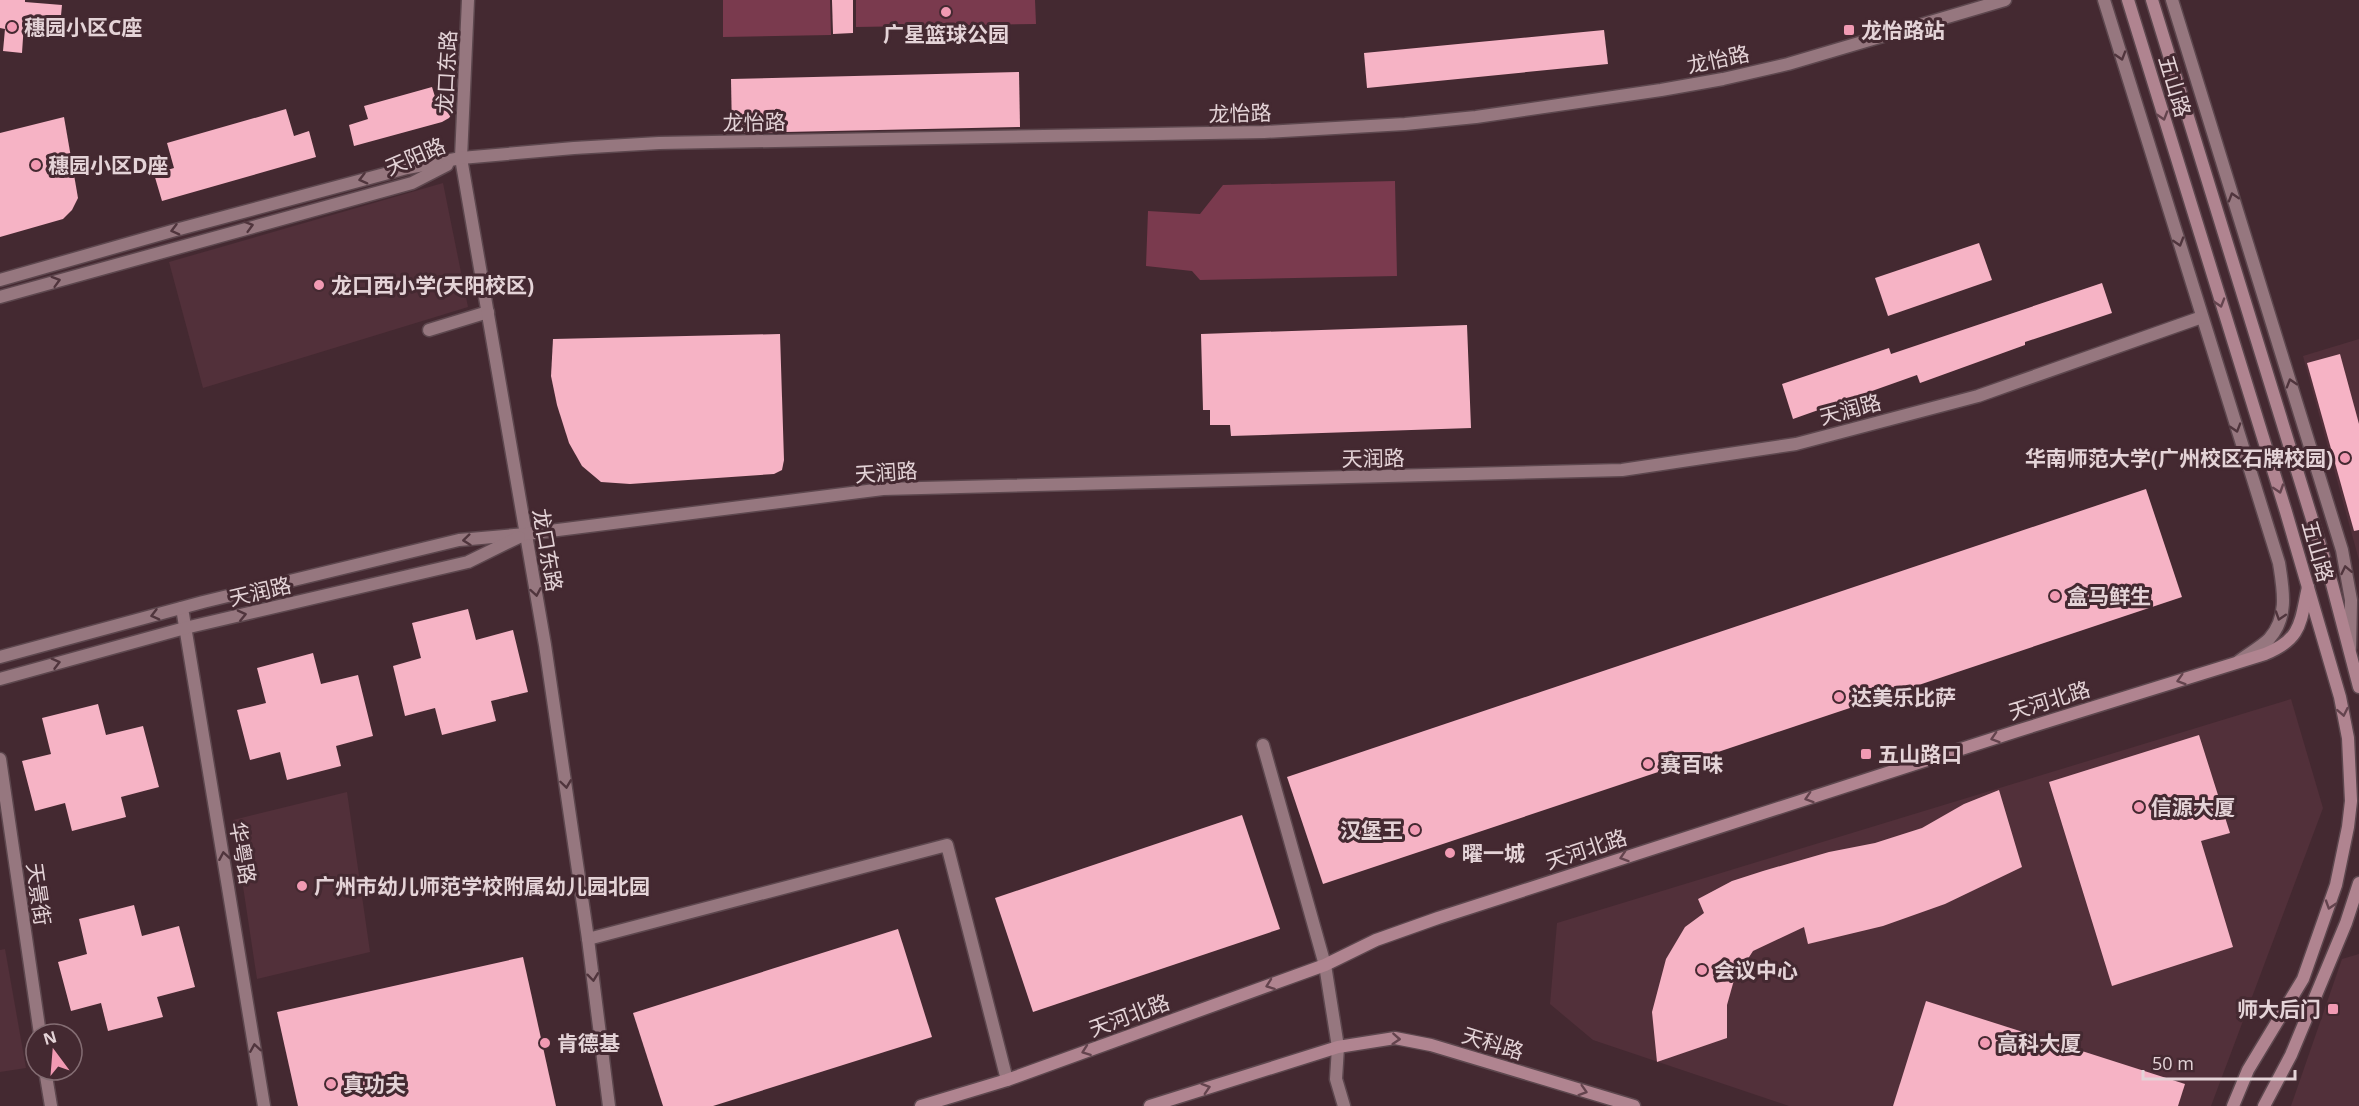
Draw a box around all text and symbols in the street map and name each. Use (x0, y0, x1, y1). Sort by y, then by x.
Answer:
marker: 广星篮球公园 (939, 5, 953, 19)
place label: 穗园小区C座 (24, 13, 142, 41)
place label: 龙怡路站 (1861, 16, 1945, 44)
marker: 穗园小区C座 (5, 20, 19, 34)
place label: 广星篮球公园 (883, 20, 1009, 48)
marker: 龙怡路站 (1842, 23, 1856, 37)
street label: 龙口东路 (430, 29, 462, 115)
street label: 龙怡路 (1684, 39, 1752, 79)
one-way arrow (2114, 50, 2126, 61)
street label: 五山路 (2152, 52, 2198, 120)
street label: 龙怡路 (1208, 98, 1272, 128)
street label: 龙怡路 (722, 107, 786, 137)
one-way arrow (2156, 110, 2168, 121)
street label: 天阳路 (381, 131, 449, 181)
place label: 穗园小区D座 (48, 151, 169, 179)
marker: 穗园小区D座 (29, 158, 43, 172)
one-way arrow (358, 172, 368, 185)
one-way arrow (2228, 192, 2240, 203)
one-way arrow (243, 221, 254, 233)
one-way arrow (170, 223, 181, 235)
one-way arrow (2172, 236, 2184, 247)
place label: 龙口西小学(天阳校区) (331, 271, 534, 299)
one-way arrow (50, 276, 61, 288)
marker: 龙口西小学(天阳校区) (312, 278, 326, 292)
one-way arrow (2213, 297, 2225, 308)
one-way arrow (2286, 378, 2298, 389)
street label: 天润路 (1816, 387, 1884, 431)
one-way arrow (2229, 422, 2241, 433)
street label: 天润路 (1341, 443, 1405, 473)
place label: 华南师范大学(广州校区石牌校园) (2025, 444, 2333, 472)
marker: 华南师范大学(广州校区石牌校园) (2338, 451, 2352, 465)
street label: 天润路 (854, 456, 918, 488)
one-way arrow (2272, 483, 2284, 494)
street label: 龙口东路 (527, 506, 569, 594)
street label: 五山路 (2296, 517, 2340, 585)
one-way arrow (463, 533, 472, 545)
one-way arrow (2340, 565, 2353, 575)
street label: 天润路 (226, 570, 294, 612)
place label: 盒马鲜生 (2067, 582, 2151, 610)
one-way arrow (529, 586, 542, 596)
marker: 盒马鲜生 (2048, 589, 2062, 603)
one-way arrow (151, 607, 161, 620)
one-way arrow (237, 609, 247, 622)
one-way arrow (2275, 610, 2288, 621)
one-way arrow (51, 658, 61, 671)
one-way arrow (2176, 673, 2187, 685)
street label: 天河北路 (2005, 674, 2093, 726)
place label: 达美乐比萨 (1851, 683, 1956, 711)
marker: 达美乐比萨 (1832, 690, 1846, 704)
one-way arrow (2336, 707, 2349, 717)
one-way arrow (1990, 731, 2001, 743)
place label: 五山路口 (1878, 740, 1962, 768)
marker: 五山路口 (1859, 747, 1873, 761)
place label: 赛百味 (1660, 750, 1723, 778)
marker: 赛百味 (1641, 757, 1655, 771)
one-way arrow (559, 780, 571, 789)
one-way arrow (1804, 790, 1815, 803)
place label: 信源大厦 (2151, 793, 2235, 821)
marker: 信源大厦 (2132, 800, 2146, 814)
place label: 汉堡王 (1340, 816, 1403, 844)
street label: 华粤路 (224, 820, 262, 886)
marker: 汉堡王 (1408, 823, 1422, 837)
street label: 天河北路 (1542, 823, 1630, 875)
place label: 曜一城 (1462, 839, 1525, 867)
marker: 曜一城 (1443, 846, 1457, 860)
one-way arrow (1619, 850, 1630, 863)
one-way arrow (218, 851, 231, 861)
street label: 天景街 (21, 861, 57, 927)
place label: 广州市幼儿师范学校附属幼儿园北园 (314, 872, 650, 900)
marker: 广州市幼儿师范学校附属幼儿园北园 (295, 879, 309, 893)
one-way arrow (2324, 899, 2337, 909)
place label: 会议中心 (1714, 956, 1798, 984)
marker: 会议中心 (1695, 963, 1709, 977)
one-way arrow (586, 973, 599, 982)
one-way arrow (1265, 977, 1275, 990)
street label: 天河北路 (1085, 987, 1173, 1043)
place label: 师大后门 (2237, 995, 2321, 1023)
marker: 师大后门 (2326, 1002, 2340, 1016)
street label: 天科路 (1459, 1020, 1527, 1066)
north arrow (24, 1022, 84, 1082)
text: N (41, 1025, 59, 1050)
place label: 肯德基 (557, 1029, 620, 1057)
place label: 高科大厦 (1997, 1029, 2081, 1057)
one-way arrow (1391, 1033, 1400, 1046)
marker: 肯德基 (538, 1036, 552, 1050)
marker: 高科大厦 (1978, 1036, 1992, 1050)
one-way arrow (1081, 1043, 1092, 1056)
scale bar (2143, 1043, 2294, 1081)
one-way arrow (249, 1044, 262, 1054)
text: 50 m (2152, 1051, 2194, 1075)
place label: 真功夫 (343, 1070, 406, 1098)
marker: 真功夫 (324, 1077, 338, 1091)
one-way arrow (1200, 1082, 1211, 1095)
one-way arrow (1577, 1084, 1588, 1096)

